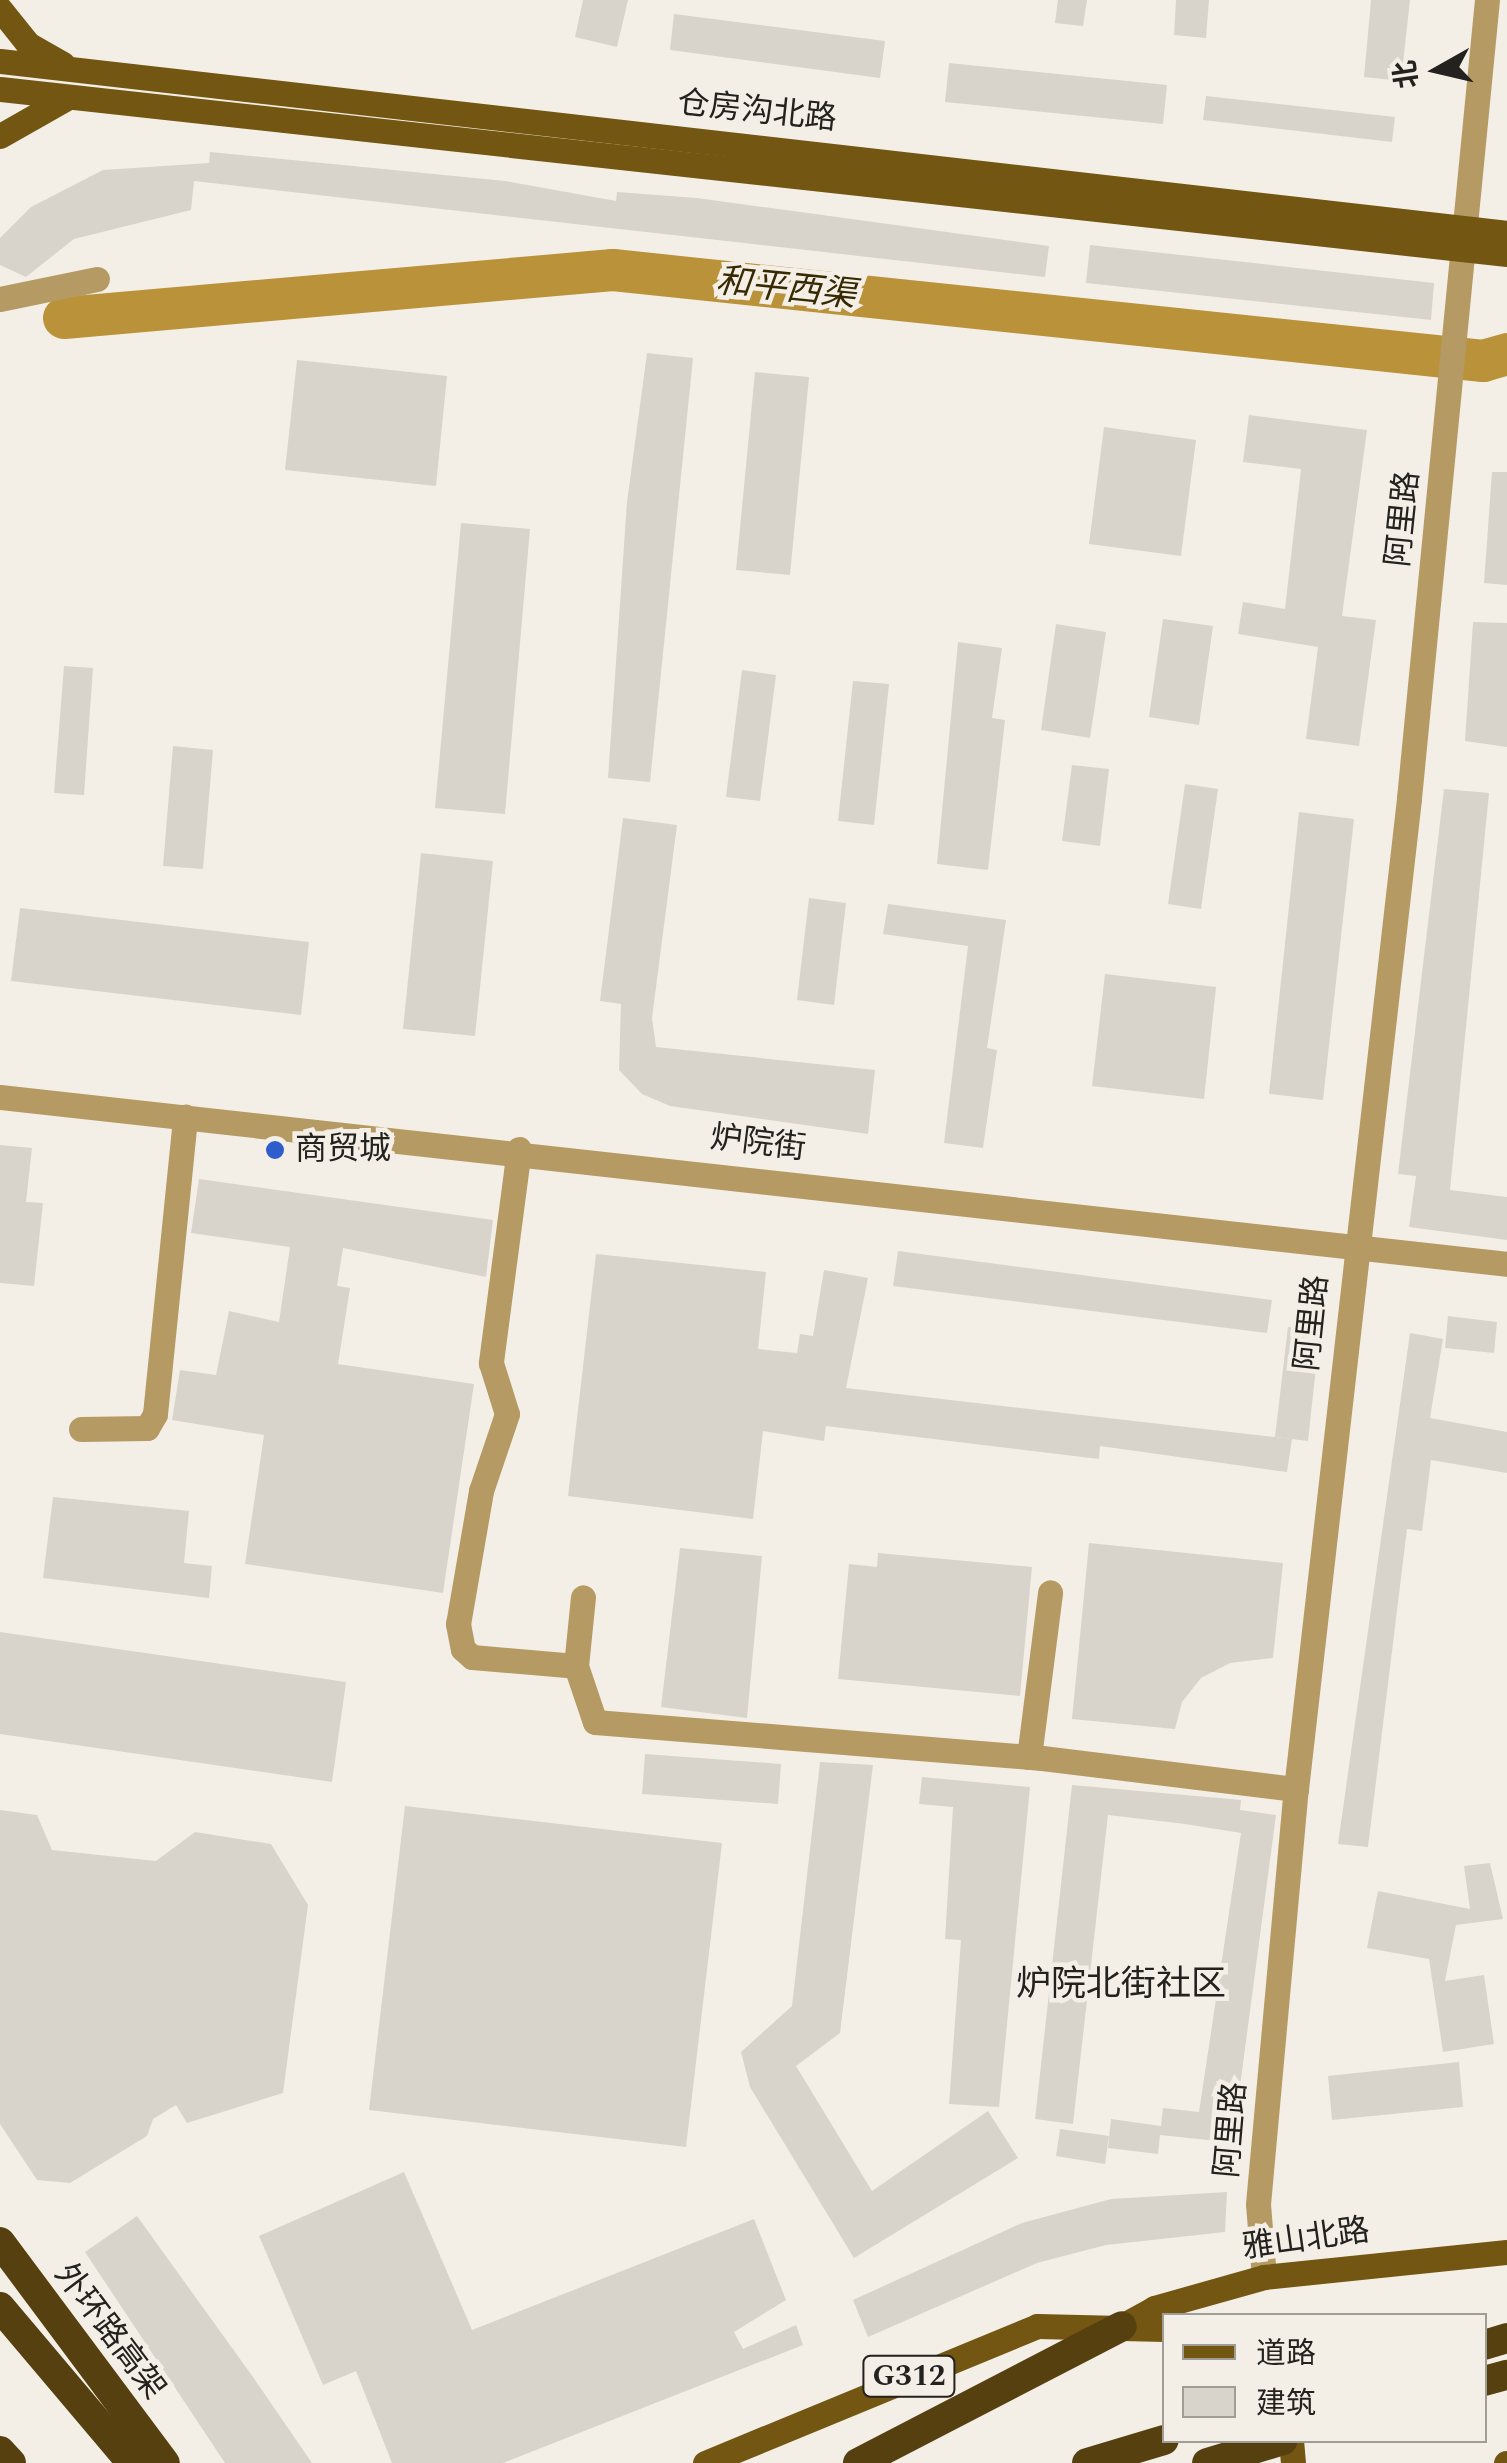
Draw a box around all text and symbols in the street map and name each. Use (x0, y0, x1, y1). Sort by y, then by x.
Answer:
north arrow (1387, 20, 1487, 120)
text: 北 (1384, 57, 1430, 91)
street label: 仓房沟北路 (675, 85, 839, 139)
water label: 和平西渠 (714, 261, 858, 317)
street label: 阿里路 (1380, 469, 1428, 569)
street label: 炉院街 (708, 1119, 808, 1169)
place label: 商贸城 (295, 1131, 391, 1169)
marker: 商贸城 (264, 1139, 286, 1161)
street label: 阿里路 (1289, 1273, 1337, 1373)
district label: 炉院北街社区 (1016, 1964, 1226, 2006)
street label: 阿里路 (1209, 2081, 1255, 2179)
street label: 雅山北路 (1240, 2212, 1372, 2268)
street label: 外环路高架 (46, 2257, 172, 2407)
legend (1162, 2313, 1487, 2443)
text: 道路 (1256, 2331, 1316, 2377)
road number: G312 (862, 2351, 956, 2401)
text: 建筑 (1256, 2381, 1316, 2427)

